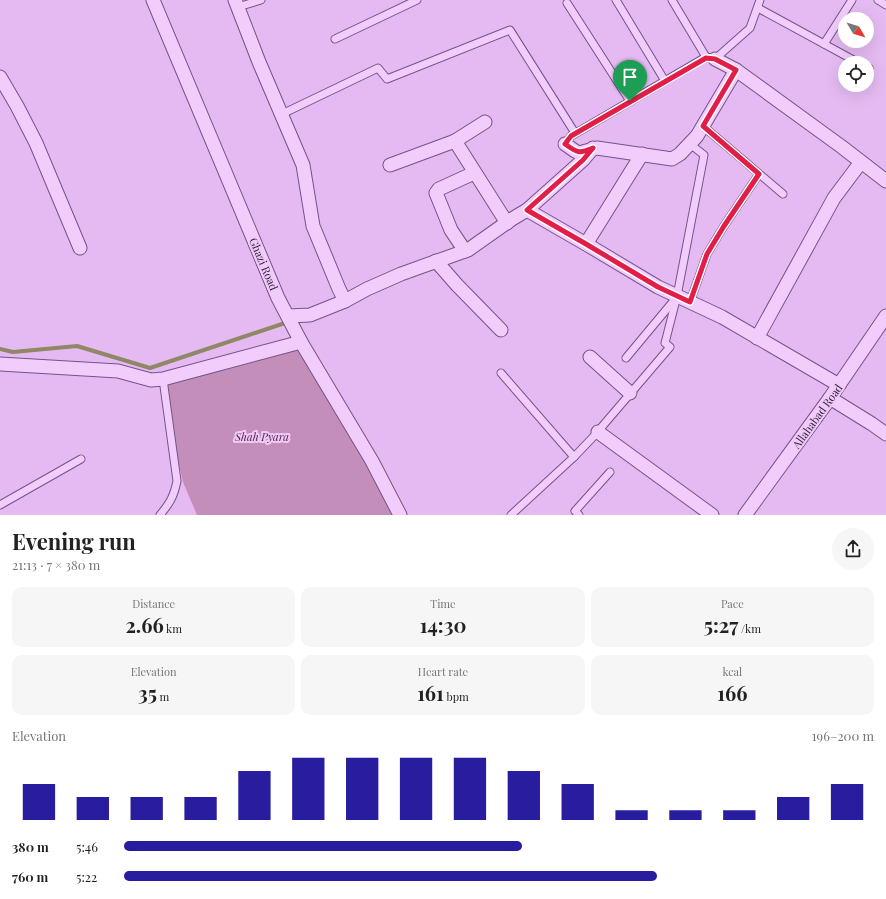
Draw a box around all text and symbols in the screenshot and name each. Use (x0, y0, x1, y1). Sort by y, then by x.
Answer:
north arrow (838, 12, 874, 48)
map controls (838, 12, 874, 92)
button: locate (838, 56, 874, 92)
pin (613, 60, 647, 101)
icon: arrive (619, 66, 641, 88)
street label: Ghazi Road (246, 235, 282, 293)
street label: Allahabad Road (788, 380, 846, 452)
park label: Shah Pyara (234, 429, 289, 444)
text: Evening run (12, 526, 136, 556)
button: share (832, 528, 874, 570)
text: 21:13 · 7 × 380 m (12, 556, 100, 573)
text: Distance (132, 596, 175, 611)
text: Time (430, 596, 456, 611)
text: Pace (721, 596, 744, 611)
text: 2.66 (125, 611, 164, 638)
text: 14:30 (420, 611, 466, 638)
text: 5:27 (704, 611, 738, 638)
text: km (164, 621, 182, 636)
text: /km (738, 621, 761, 636)
text: Elevation (131, 664, 177, 679)
text: Heart rate (418, 664, 468, 679)
text: kcal (722, 664, 742, 679)
text: 35 (138, 679, 157, 706)
text: 161 (417, 679, 444, 706)
text: 166 (717, 679, 747, 706)
text: m (157, 689, 169, 704)
text: bpm (444, 689, 469, 704)
text: Elevation (12, 727, 66, 744)
text: 196–200 m (812, 727, 874, 744)
text: 380 m (12, 838, 49, 855)
text: 5:46 (76, 838, 98, 855)
text: 760 m (12, 868, 48, 885)
text: 5:22 (76, 868, 97, 885)

